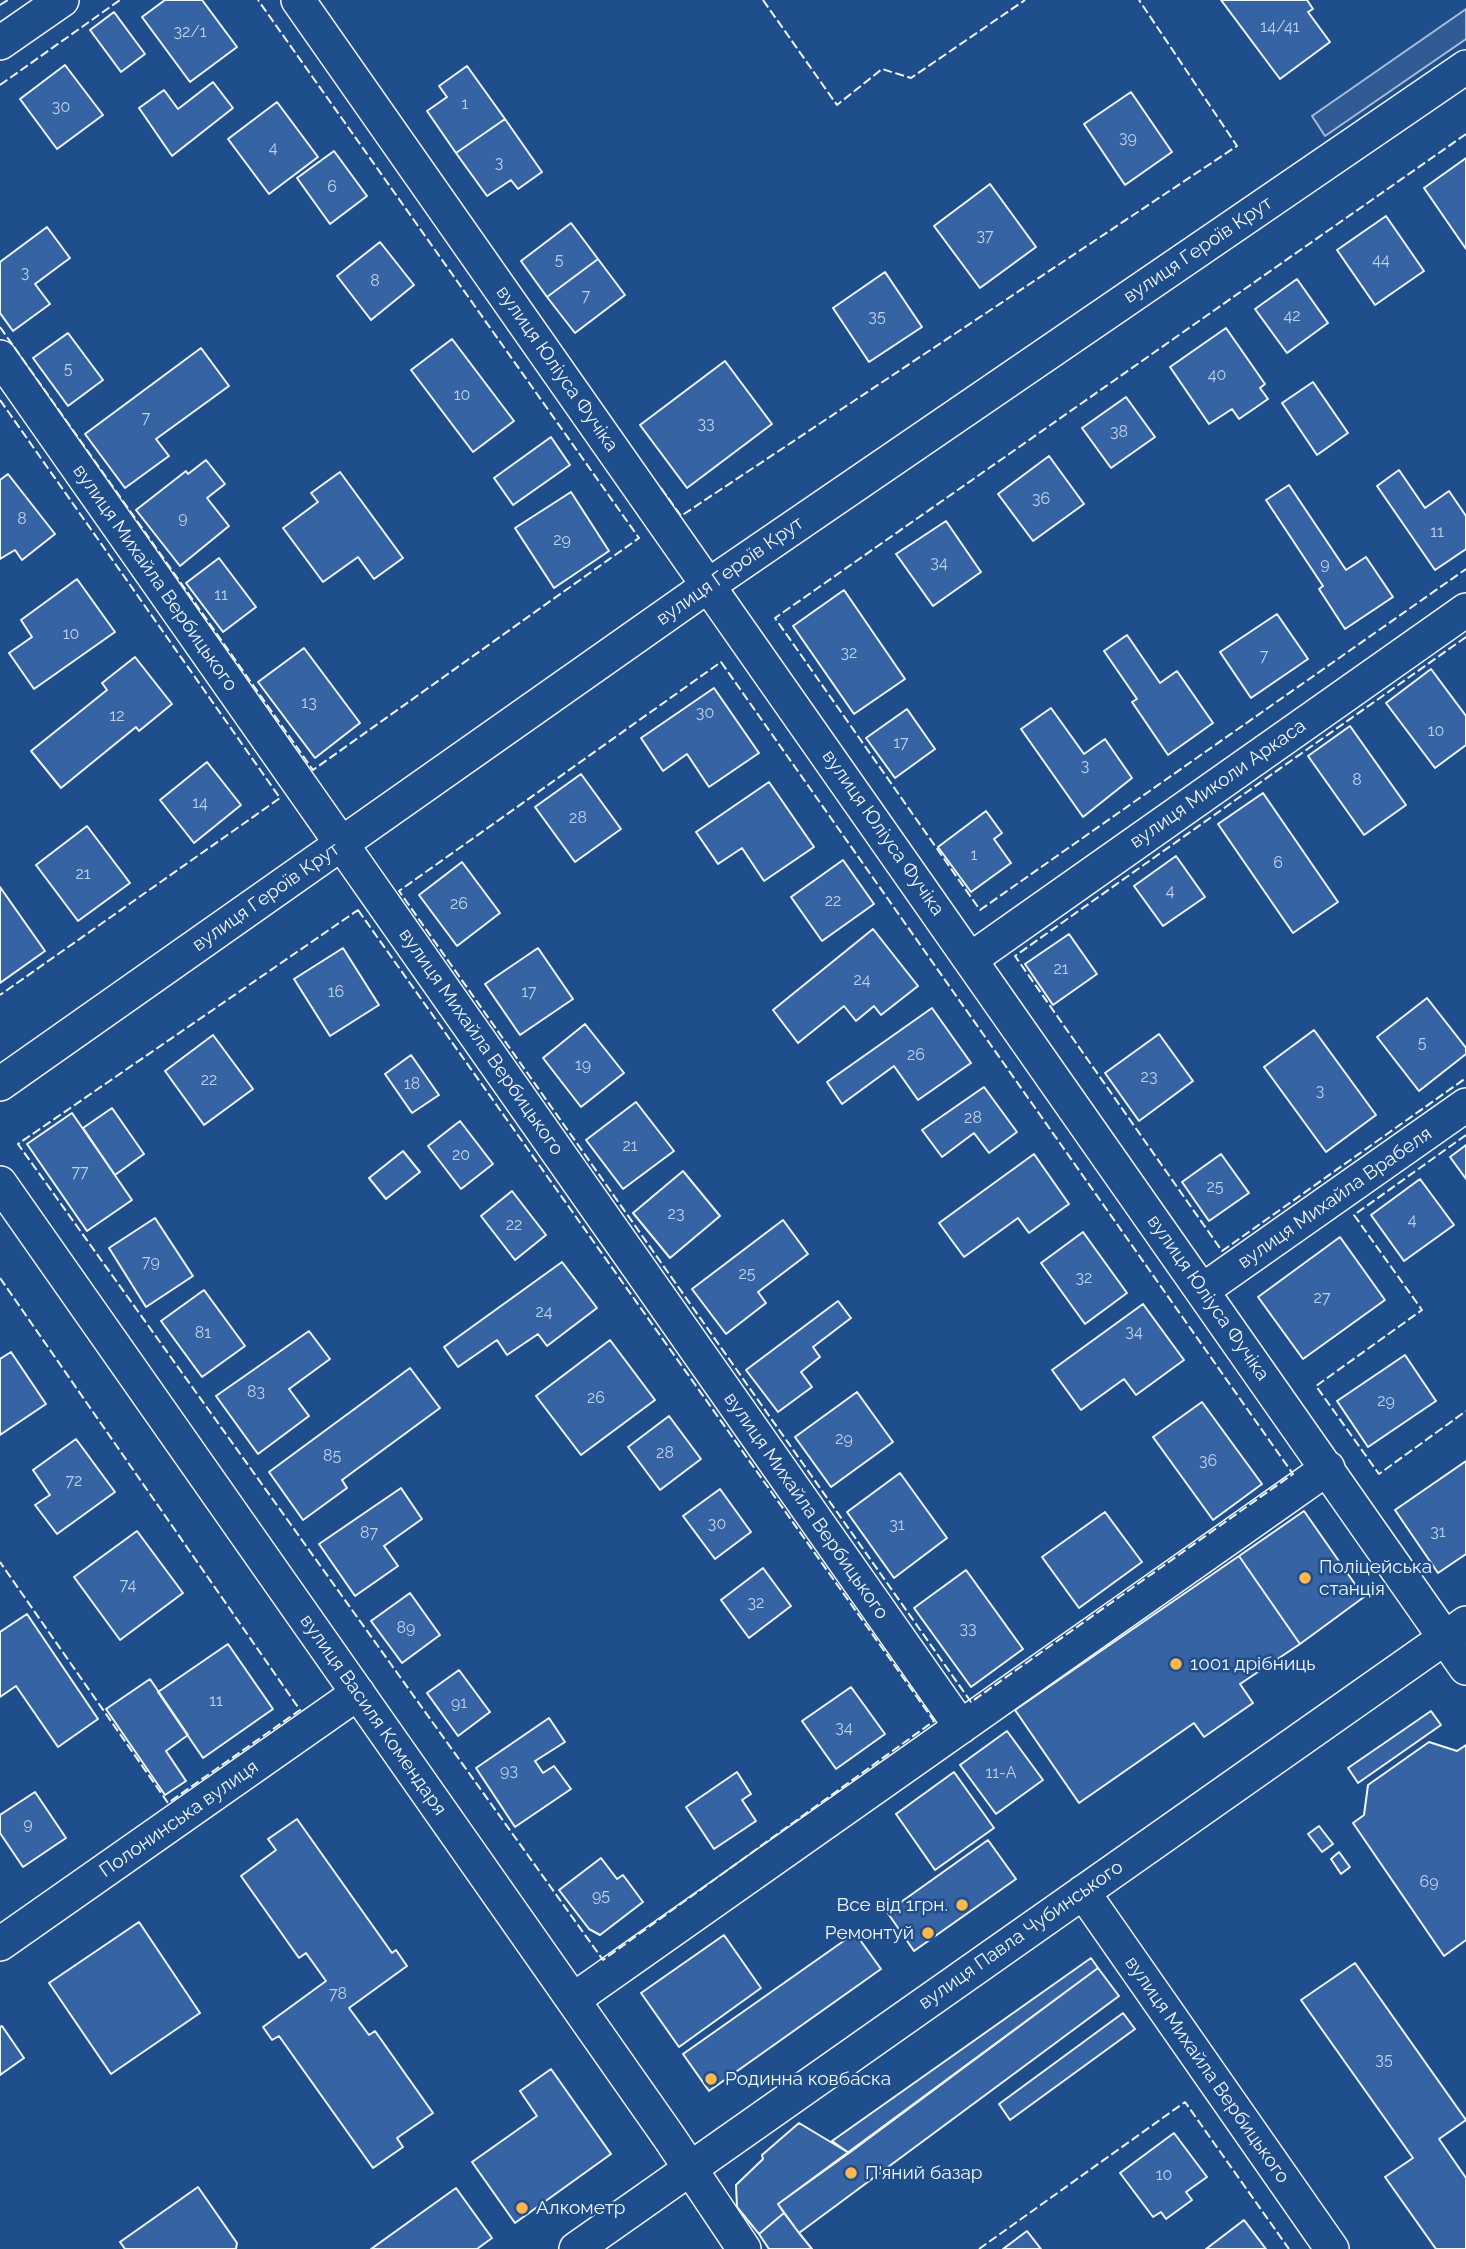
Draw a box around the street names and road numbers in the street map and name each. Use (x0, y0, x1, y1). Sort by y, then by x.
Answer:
street label: вулиця Героїв Крут (1119, 192, 1277, 308)
street label: вулиця Юліуса Фучіка (491, 282, 623, 456)
street label: вулиця Михайла Вербицького (68, 460, 242, 696)
street label: вулиця Героїв Крут (652, 512, 808, 630)
street label: вулиця Миколи Аркаса (1126, 715, 1310, 853)
street label: вулиця Юліуса Фучіка (817, 746, 949, 920)
street label: вулиця Героїв Крут (188, 838, 344, 956)
street label: вулиця Михайла Вербицького (394, 924, 568, 1160)
street label: вулиця Михайла Врабеля (1234, 1122, 1436, 1274)
street label: вулиця Юліуса Фучіка (1142, 1211, 1274, 1385)
street label: вулиця Михайла Вербицького (719, 1388, 893, 1624)
street label: вулиця Василя Комендаря (295, 1610, 451, 1820)
street label: Полонинська вулиця (95, 1756, 263, 1882)
street label: вулиця Павла Чубинського (914, 1856, 1128, 2014)
street label: вулиця Михайла Вербицького (1120, 1952, 1294, 2188)

